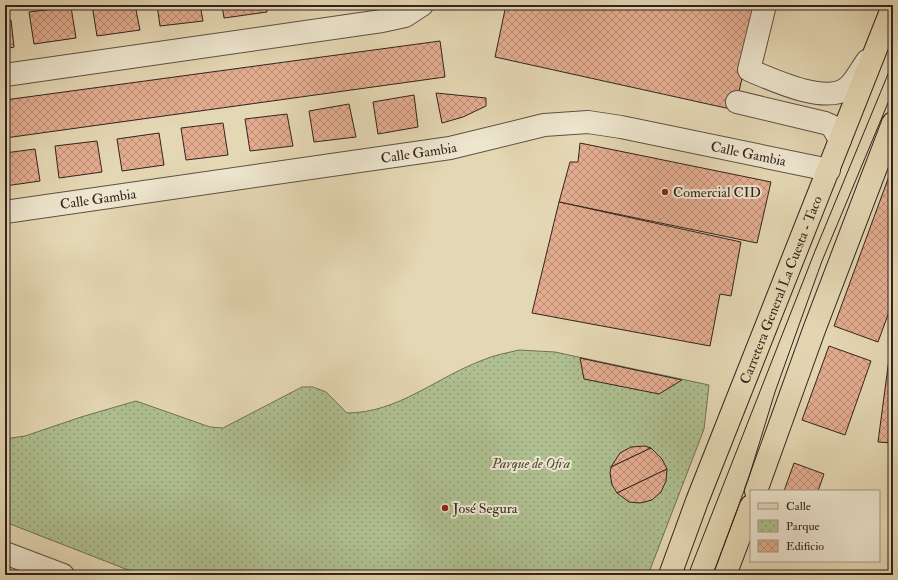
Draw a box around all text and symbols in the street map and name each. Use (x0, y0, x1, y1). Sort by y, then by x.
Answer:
street label: Calle Gambia (709, 138, 788, 170)
street label: Calle Gambia (380, 139, 459, 167)
place label: Comercial CID (673, 184, 761, 201)
street label: Calle Gambia (59, 185, 137, 213)
marker: Comercial CID (660, 187, 670, 197)
street label: Carretera General La Cuesta - Taco (736, 193, 826, 386)
park label: Parque de Ofra (491, 455, 571, 472)
legend (750, 490, 880, 562)
text: Calle (786, 499, 811, 514)
place label: José Segura (452, 500, 518, 517)
marker: José Segura (440, 503, 450, 513)
text: Parque (786, 519, 820, 534)
text: Edificio (786, 539, 824, 554)

